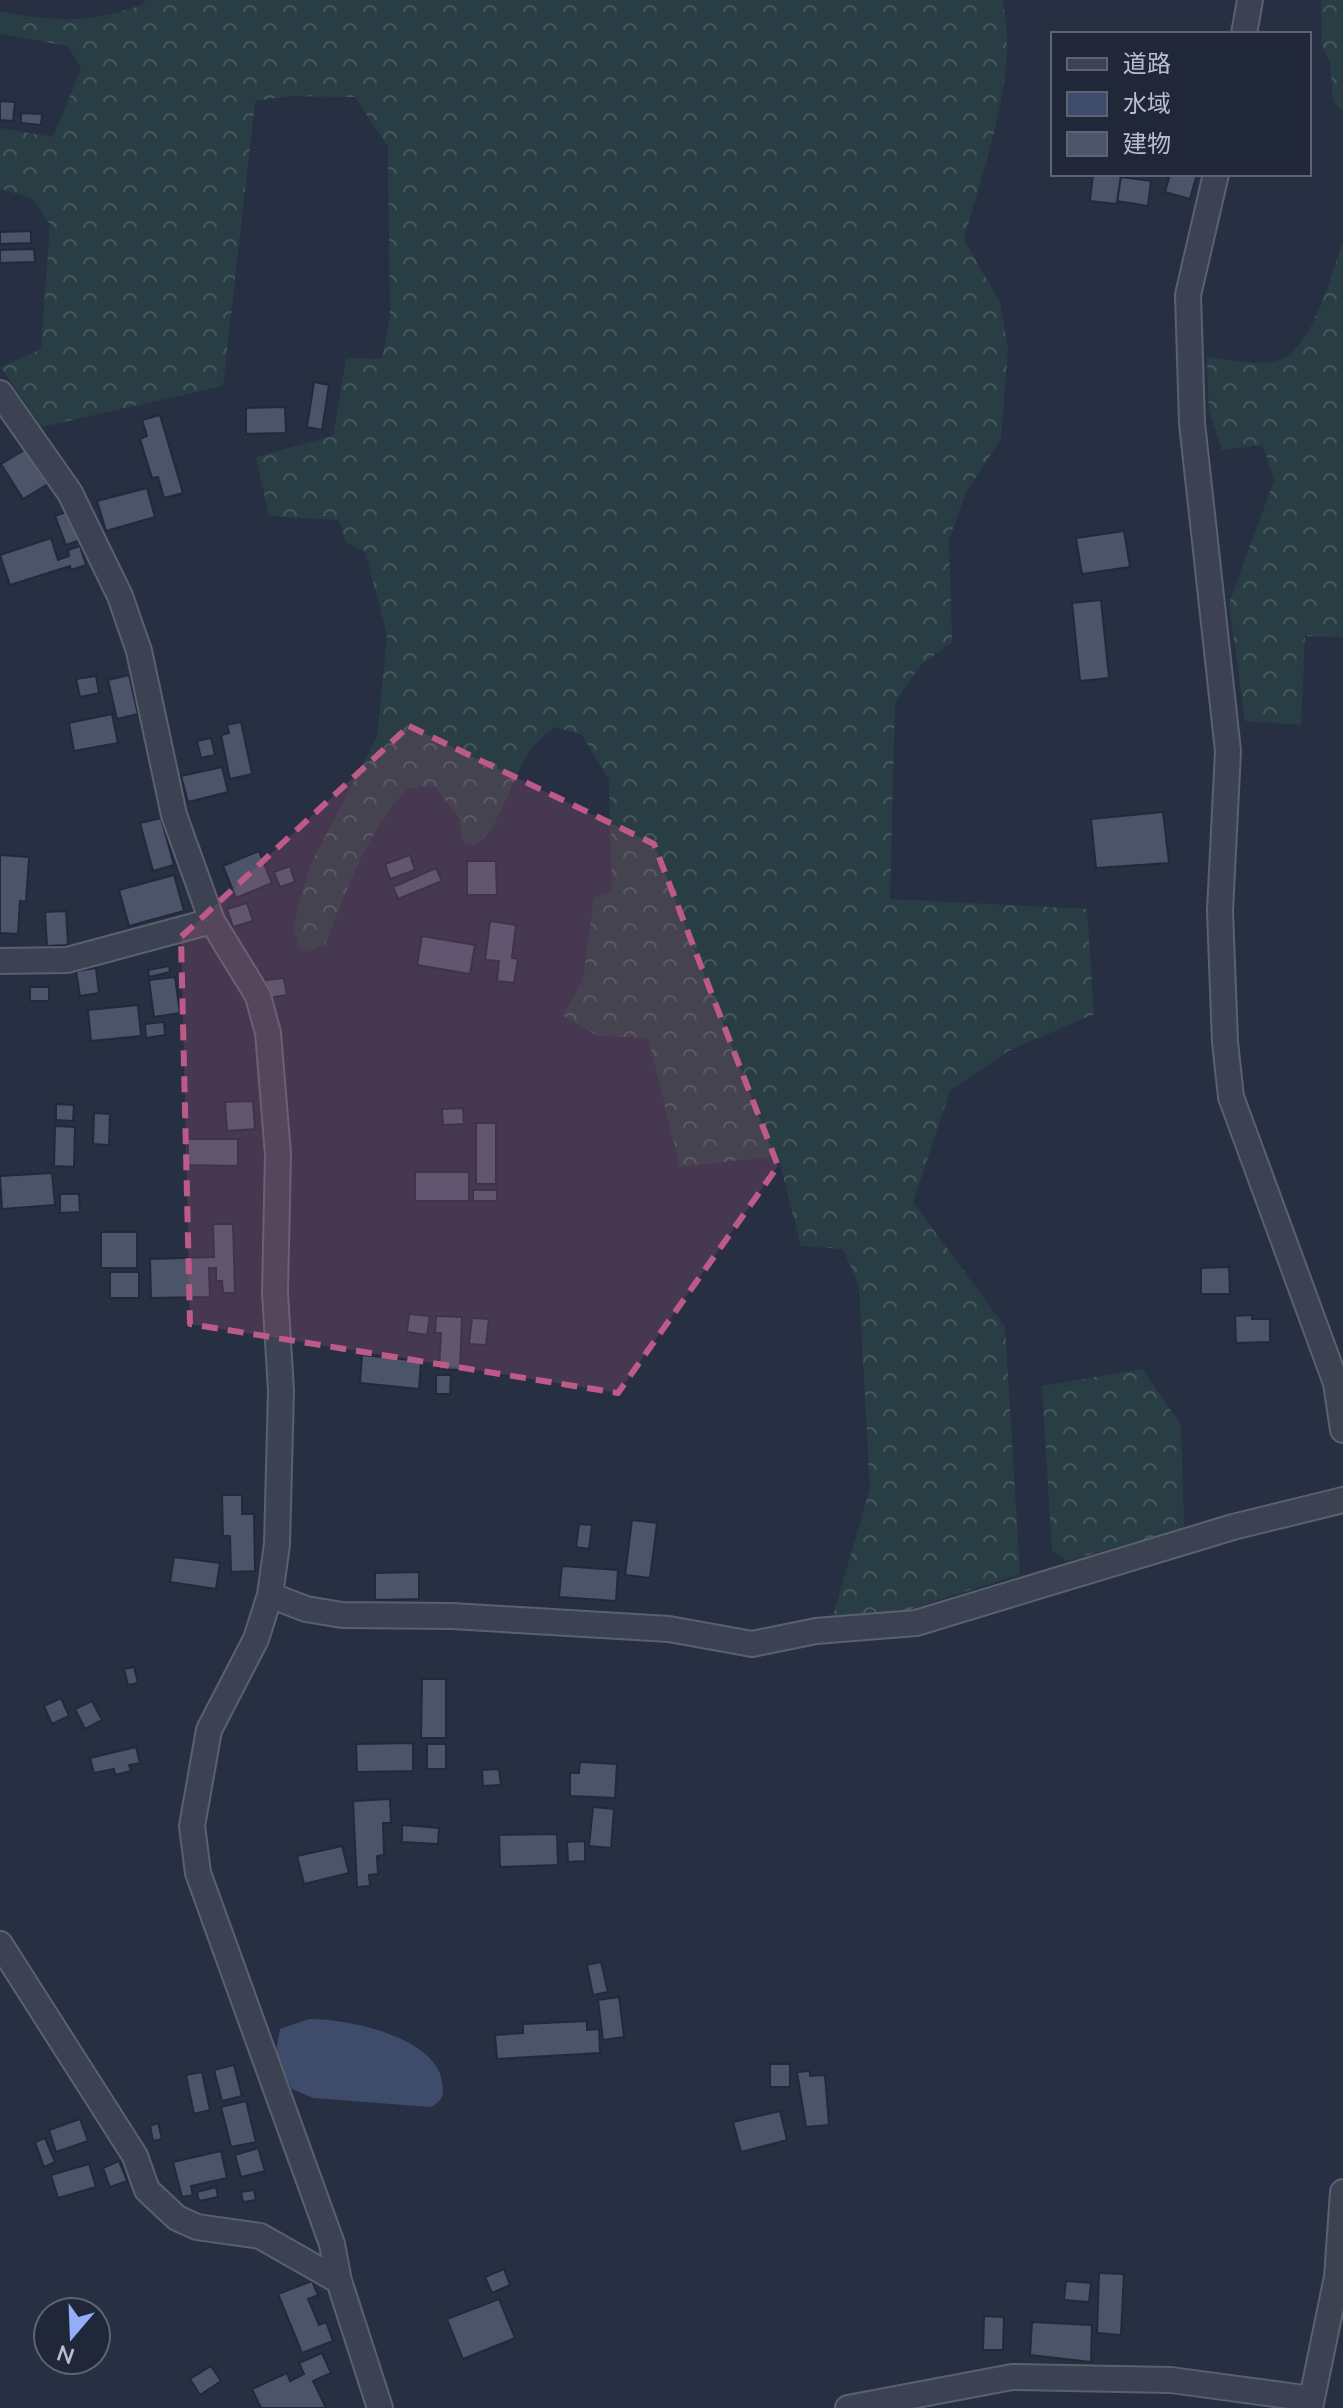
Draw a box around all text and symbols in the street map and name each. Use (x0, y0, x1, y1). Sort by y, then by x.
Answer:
legend (1051, 32, 1311, 176)
text: 道路 (1123, 48, 1171, 78)
text: 水域 (1123, 88, 1171, 118)
text: 建物 (1123, 128, 1171, 158)
north arrow (32, 2296, 112, 2376)
text: N (53, 2339, 78, 2371)

